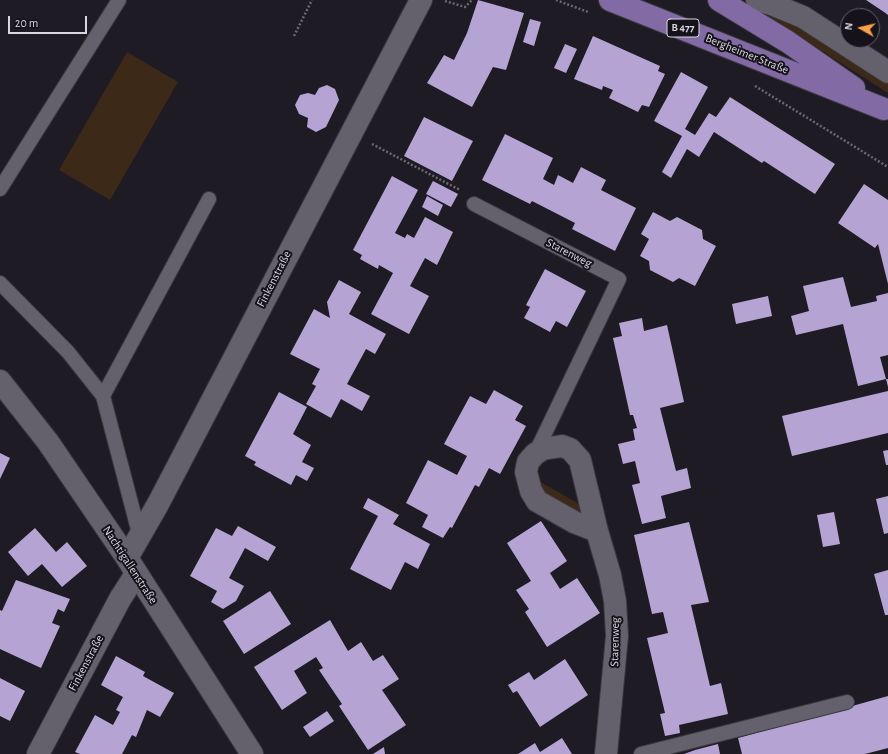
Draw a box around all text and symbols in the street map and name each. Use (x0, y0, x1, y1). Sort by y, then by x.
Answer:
scale bar (10, 8, 89, 34)
north arrow (840, 8, 880, 48)
text: 20 m (15, 17, 38, 29)
road number: B 477 (667, 19, 699, 37)
text: N (843, 22, 855, 31)
street label: Bergheimer Straße (703, 31, 791, 77)
street label: Starenweg (544, 235, 594, 271)
street label: Finkenstraße (254, 249, 294, 309)
street label: Nachtigallenstraße (100, 523, 160, 607)
street label: Starenweg (607, 617, 623, 667)
street label: Finkenstraße (65, 633, 107, 693)

